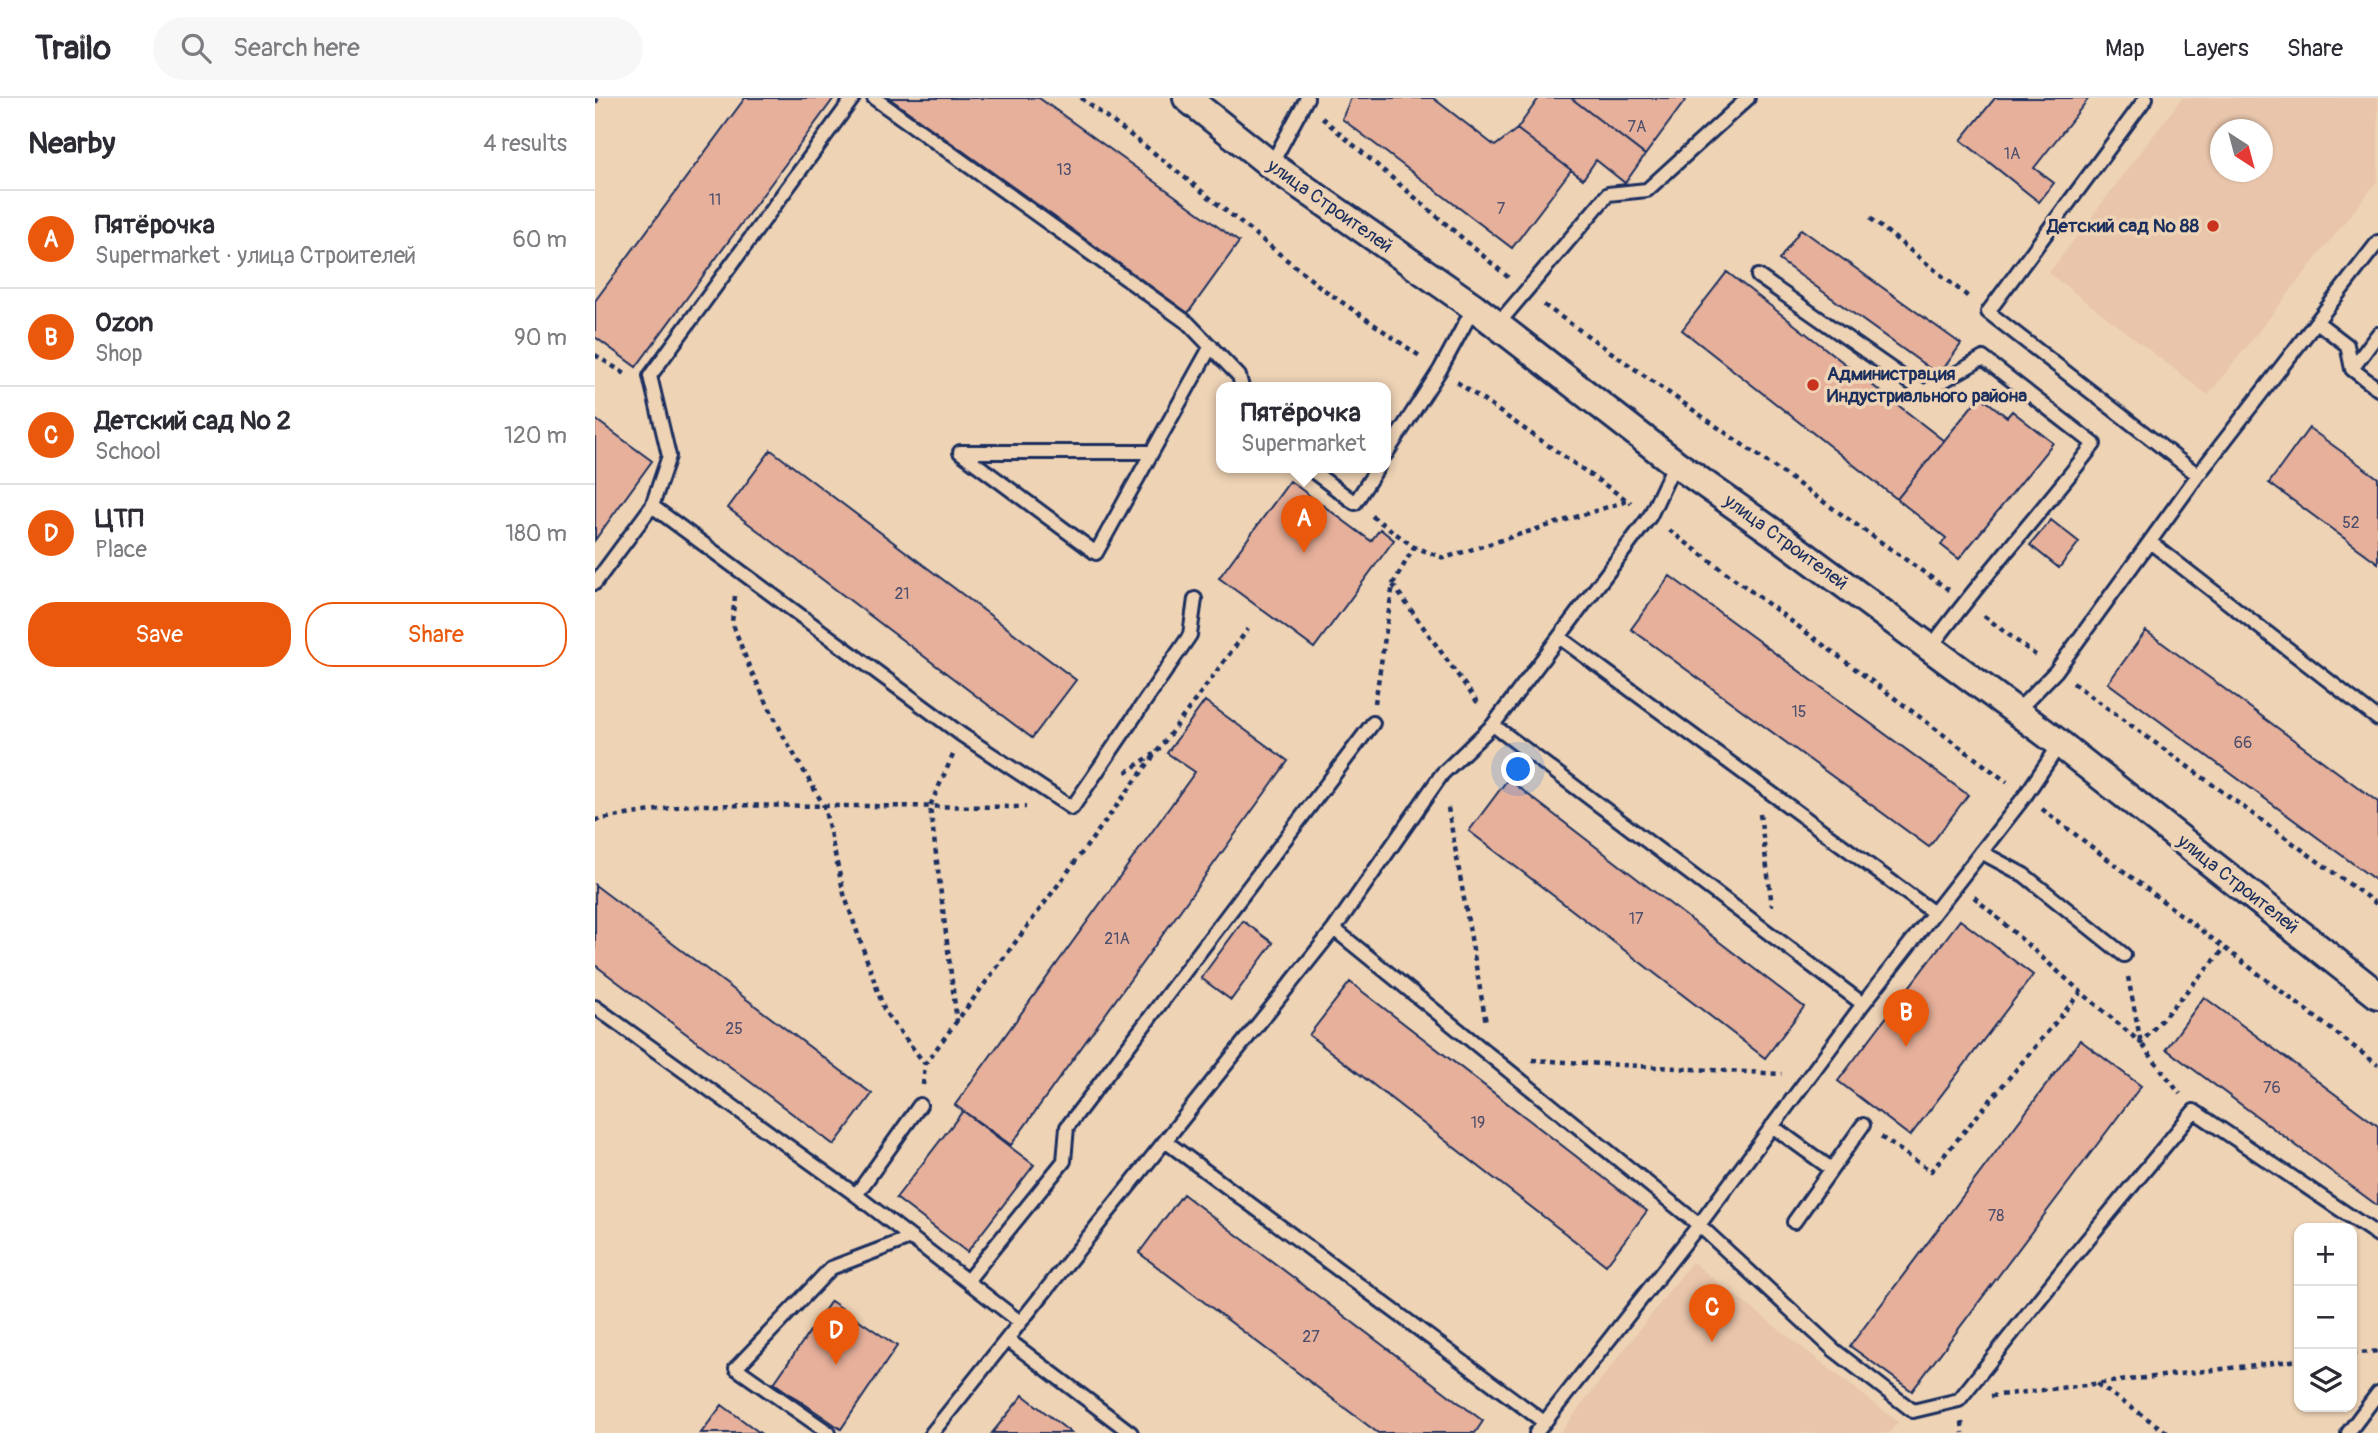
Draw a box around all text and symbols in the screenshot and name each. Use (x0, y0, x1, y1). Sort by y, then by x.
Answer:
search box (153, 17, 643, 80)
text: Trailo (35, 28, 111, 69)
icon: search (177, 29, 215, 67)
text: Search here (233, 32, 360, 64)
text: Map (2105, 34, 2145, 63)
text: Layers (2183, 34, 2249, 63)
text: Share (2287, 34, 2343, 63)
house number: 7А (1628, 117, 1646, 137)
north arrow (2210, 119, 2273, 182)
text: Nearby (28, 125, 115, 162)
text: 4 results (483, 129, 567, 158)
house number: 1А (2004, 144, 2020, 164)
street label: улица Строителей (1262, 153, 1397, 258)
house number: 13 (1056, 160, 1072, 180)
house number: 11 (709, 190, 721, 210)
house number: 7 (1497, 199, 1506, 219)
text: Пятёрочка (95, 209, 215, 241)
place label: Детский сад № 88 (2046, 214, 2199, 238)
marker: Детский сад № 88 (2205, 218, 2221, 234)
text: A (44, 225, 58, 254)
text: 60 m (512, 225, 567, 254)
text: Supermarket · улица Строителей (95, 241, 416, 270)
text: Ozon (95, 307, 153, 339)
text: B (44, 323, 58, 352)
text: 90 m (514, 323, 567, 352)
text: Shop (95, 339, 143, 368)
place label: Администрация Индустриального района (1827, 362, 2027, 408)
marker: Администрация Индустриального района (1805, 377, 1821, 393)
popup (1216, 382, 1391, 473)
text: Пятёрочка (1241, 397, 1361, 429)
text: Детский сад № 2 (95, 405, 291, 437)
text: C (44, 421, 58, 450)
text: 120 m (504, 421, 567, 450)
text: Supermarket (1241, 429, 1366, 458)
text: School (95, 437, 161, 466)
street label: улица Строителей (1718, 488, 1853, 595)
pin: A (1281, 495, 1327, 553)
text: ЦТП (95, 503, 144, 535)
house number: 52 (2342, 513, 2360, 533)
text: D (44, 519, 58, 548)
text: 180 m (505, 519, 567, 548)
text: Place (95, 535, 147, 564)
house number: 21 (894, 584, 910, 604)
button: Save (28, 602, 291, 667)
button: Share (305, 602, 567, 667)
house number: 15 (1792, 702, 1806, 722)
house number: 66 (2234, 733, 2252, 753)
your location (1501, 752, 1535, 786)
street label: улица Строителей (2172, 828, 2304, 939)
house number: 17 (1629, 909, 1644, 929)
house number: 21А (1104, 929, 1130, 949)
pin: B (1883, 989, 1929, 1047)
house number: 25 (725, 1019, 743, 1039)
house number: 76 (2263, 1078, 2281, 1098)
house number: 19 (1471, 1113, 1485, 1133)
house number: 78 (1988, 1206, 2004, 1226)
map controls (2294, 1223, 2357, 1412)
button: + (2294, 1223, 2357, 1286)
pin: C (1689, 1284, 1735, 1342)
button: − (2294, 1286, 2357, 1349)
pin: D (813, 1307, 859, 1365)
house number: 27 (1302, 1327, 1320, 1347)
button: layers (2294, 1349, 2357, 1412)

